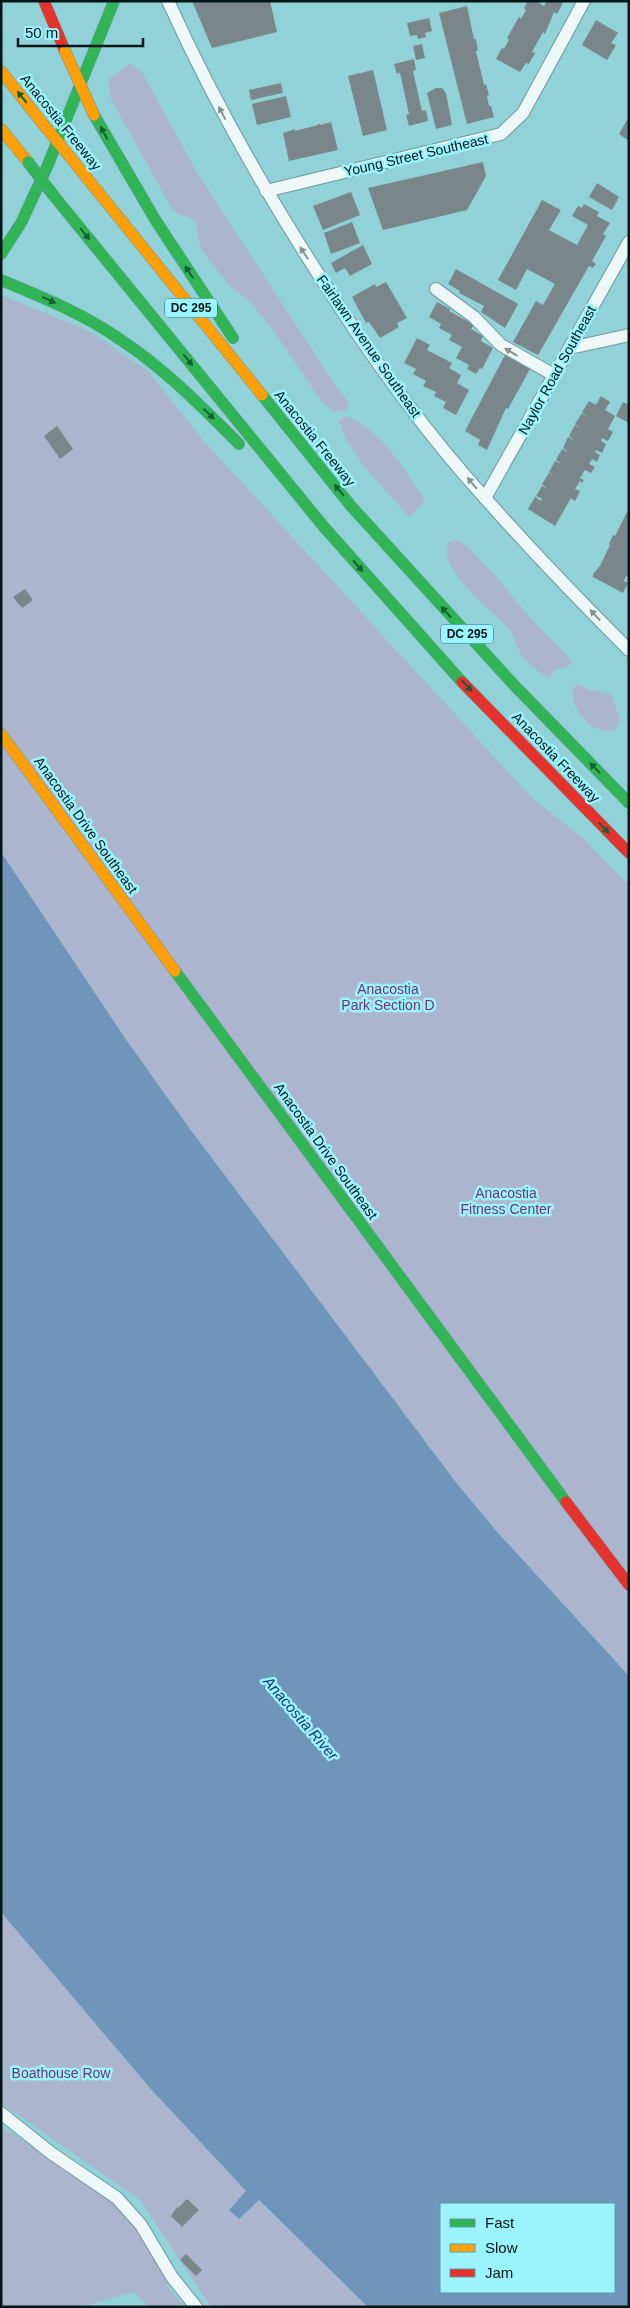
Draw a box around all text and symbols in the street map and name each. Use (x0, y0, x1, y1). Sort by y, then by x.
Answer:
scale bar (18, 15, 142, 47)
text: 50 m (25, 24, 58, 41)
street label: Anacostia Freeway (17, 71, 105, 173)
one-way arrow (17, 91, 28, 104)
one-way arrow (218, 106, 226, 120)
one-way arrow (100, 127, 109, 140)
street label: Young Street Southeast (342, 131, 490, 179)
one-way arrow (80, 227, 91, 240)
one-way arrow (299, 247, 309, 260)
one-way arrow (184, 265, 194, 279)
street label: Fairlawn Avenue Southeast (314, 272, 424, 420)
one-way arrow (42, 296, 56, 304)
road number: DC 295 (165, 298, 217, 318)
street label: Naylor Road Southeast (515, 303, 599, 437)
one-way arrow (505, 347, 518, 356)
one-way arrow (182, 353, 193, 366)
street label: Anacostia Freeway (271, 387, 359, 489)
one-way arrow (202, 408, 214, 420)
one-way arrow (466, 478, 478, 490)
one-way arrow (333, 484, 344, 497)
one-way arrow (352, 560, 364, 572)
one-way arrow (440, 607, 452, 619)
one-way arrow (589, 609, 601, 621)
road number: DC 295 (441, 624, 493, 644)
one-way arrow (461, 680, 473, 692)
street label: Anacostia Freeway (509, 709, 603, 805)
street label: Anacostia Drive Southeast (31, 754, 141, 897)
one-way arrow (589, 762, 601, 774)
one-way arrow (598, 822, 610, 834)
park label: Anacostia Park Section D (341, 981, 435, 1013)
street label: Anacostia Drive Southeast (271, 1080, 381, 1223)
park label: Anacostia Fitness Center (460, 1185, 552, 1217)
water label: Anacostia River (259, 1672, 343, 1764)
park label: Boathouse Row (12, 2065, 111, 2081)
legend (440, 2203, 615, 2293)
text: Fast (485, 2214, 515, 2231)
text: Slow (485, 2239, 518, 2256)
text: Jam (485, 2264, 513, 2281)

